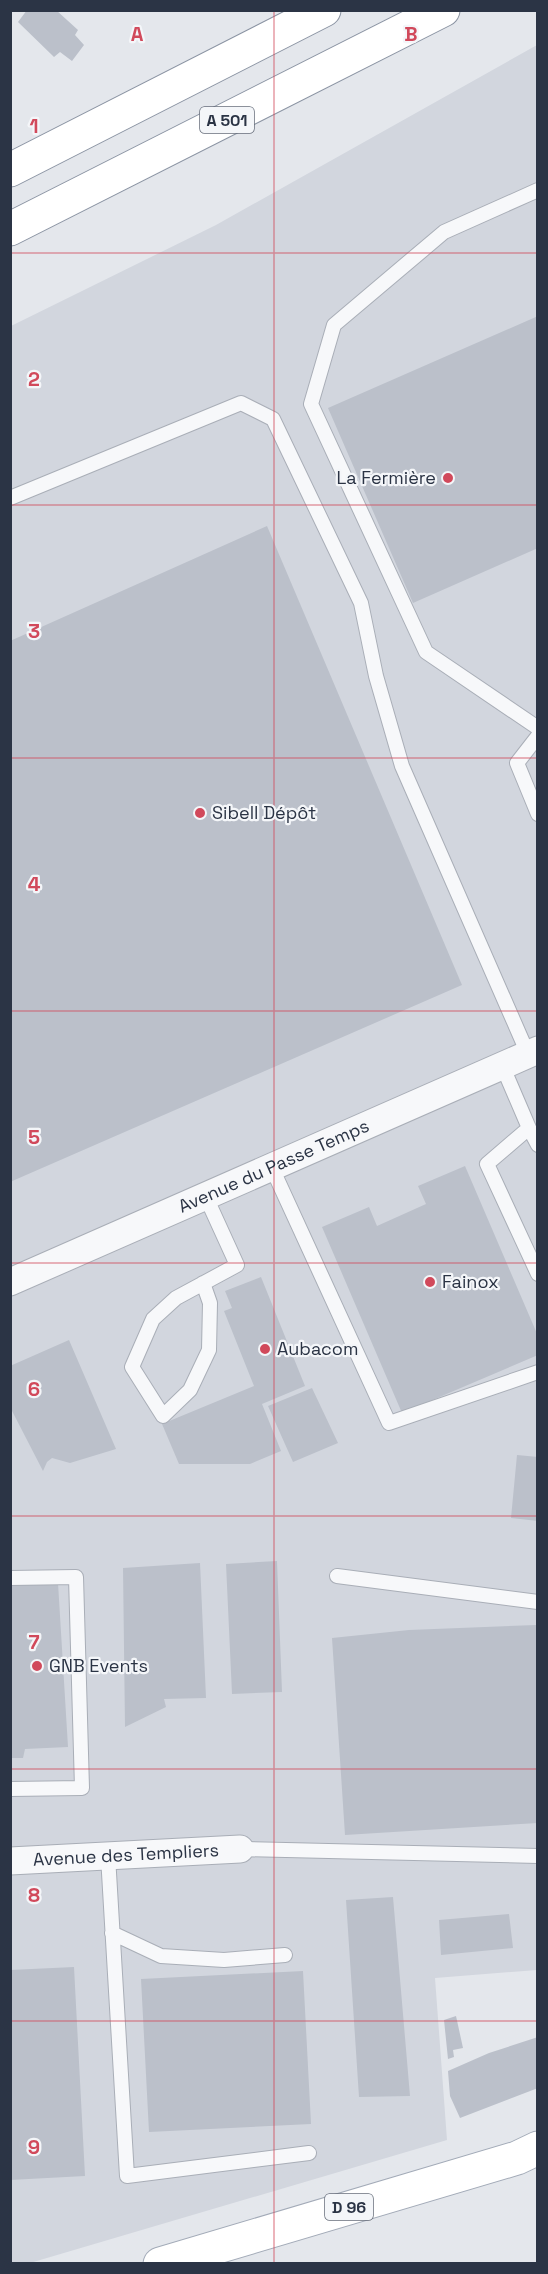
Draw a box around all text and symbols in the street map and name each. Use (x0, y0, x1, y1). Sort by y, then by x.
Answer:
text: A (131, 21, 144, 47)
text: B (404, 21, 418, 47)
road number: A 501 (200, 107, 254, 133)
text: 1 (29, 113, 39, 139)
text: 2 (28, 366, 40, 392)
place label: La Fermière (336, 466, 436, 489)
marker: La Fermière (441, 471, 455, 485)
text: 3 (28, 618, 40, 644)
place label: Sibell Dépôt (212, 801, 316, 824)
marker: Sibell Dépôt (193, 806, 207, 820)
text: 4 (28, 871, 41, 897)
street label: Avenue du Passe Temps (174, 1114, 373, 1218)
text: 5 (28, 1124, 40, 1150)
place label: Fainox (442, 1270, 499, 1293)
marker: Fainox (423, 1275, 437, 1289)
place label: Aubacom (277, 1337, 358, 1360)
marker: Aubacom (258, 1342, 272, 1356)
text: 6 (28, 1376, 40, 1402)
text: 7 (28, 1629, 40, 1655)
place label: GNB Events (49, 1654, 148, 1677)
marker: GNB Events (30, 1659, 44, 1673)
street label: Avenue des Templiers (32, 1838, 219, 1871)
text: 8 (28, 1882, 40, 1908)
text: 9 (28, 2134, 40, 2160)
road number: D 96 (325, 2194, 373, 2220)

